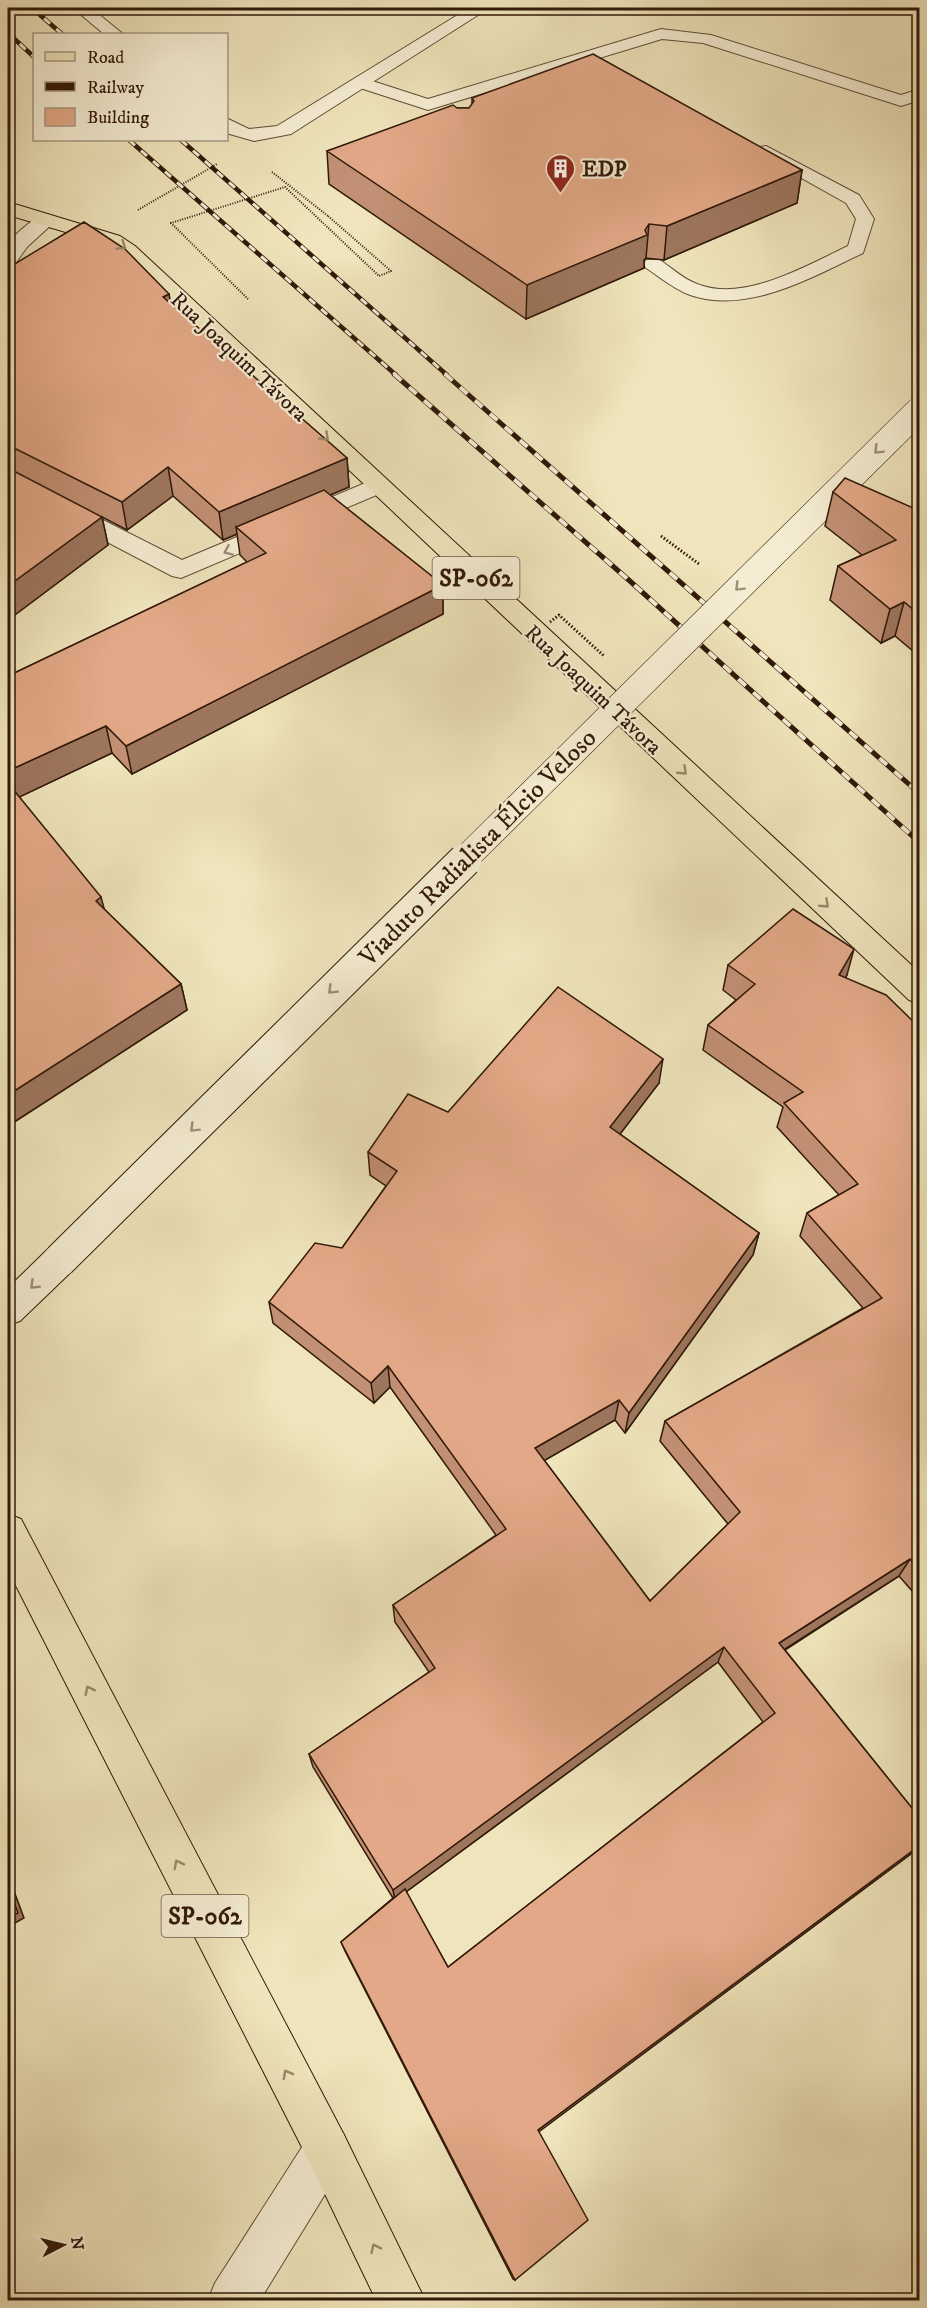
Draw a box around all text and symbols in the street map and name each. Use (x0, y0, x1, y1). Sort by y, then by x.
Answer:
legend (33, 33, 228, 141)
text: Road (87, 47, 124, 69)
text: Railway (87, 77, 145, 99)
text: Building (87, 107, 149, 129)
building icon: EDP (545, 152, 577, 194)
place label: EDP (582, 156, 627, 183)
one-way arrow (115, 239, 126, 250)
street label: Rua Joaquim Távora (165, 286, 314, 428)
one-way arrow (319, 430, 329, 441)
one-way arrow (874, 443, 884, 454)
one-way arrow (223, 543, 234, 555)
road number: SP-062 (432, 557, 520, 599)
one-way arrow (736, 580, 747, 591)
street label: Rua Joaquim Távora (519, 619, 668, 761)
street label: Viaduto Radialista Élcio Veloso (351, 722, 604, 975)
one-way arrow (676, 764, 686, 775)
one-way arrow (818, 897, 829, 908)
one-way arrow (329, 983, 340, 994)
one-way arrow (190, 1120, 201, 1131)
one-way arrow (30, 1278, 40, 1289)
one-way arrow (85, 1686, 96, 1697)
one-way arrow (174, 1859, 185, 1870)
road number: SP-062 (162, 1895, 248, 1937)
one-way arrow (283, 2070, 294, 2080)
north arrow (33, 2215, 93, 2275)
text: N (66, 2236, 88, 2251)
one-way arrow (371, 2243, 383, 2254)

